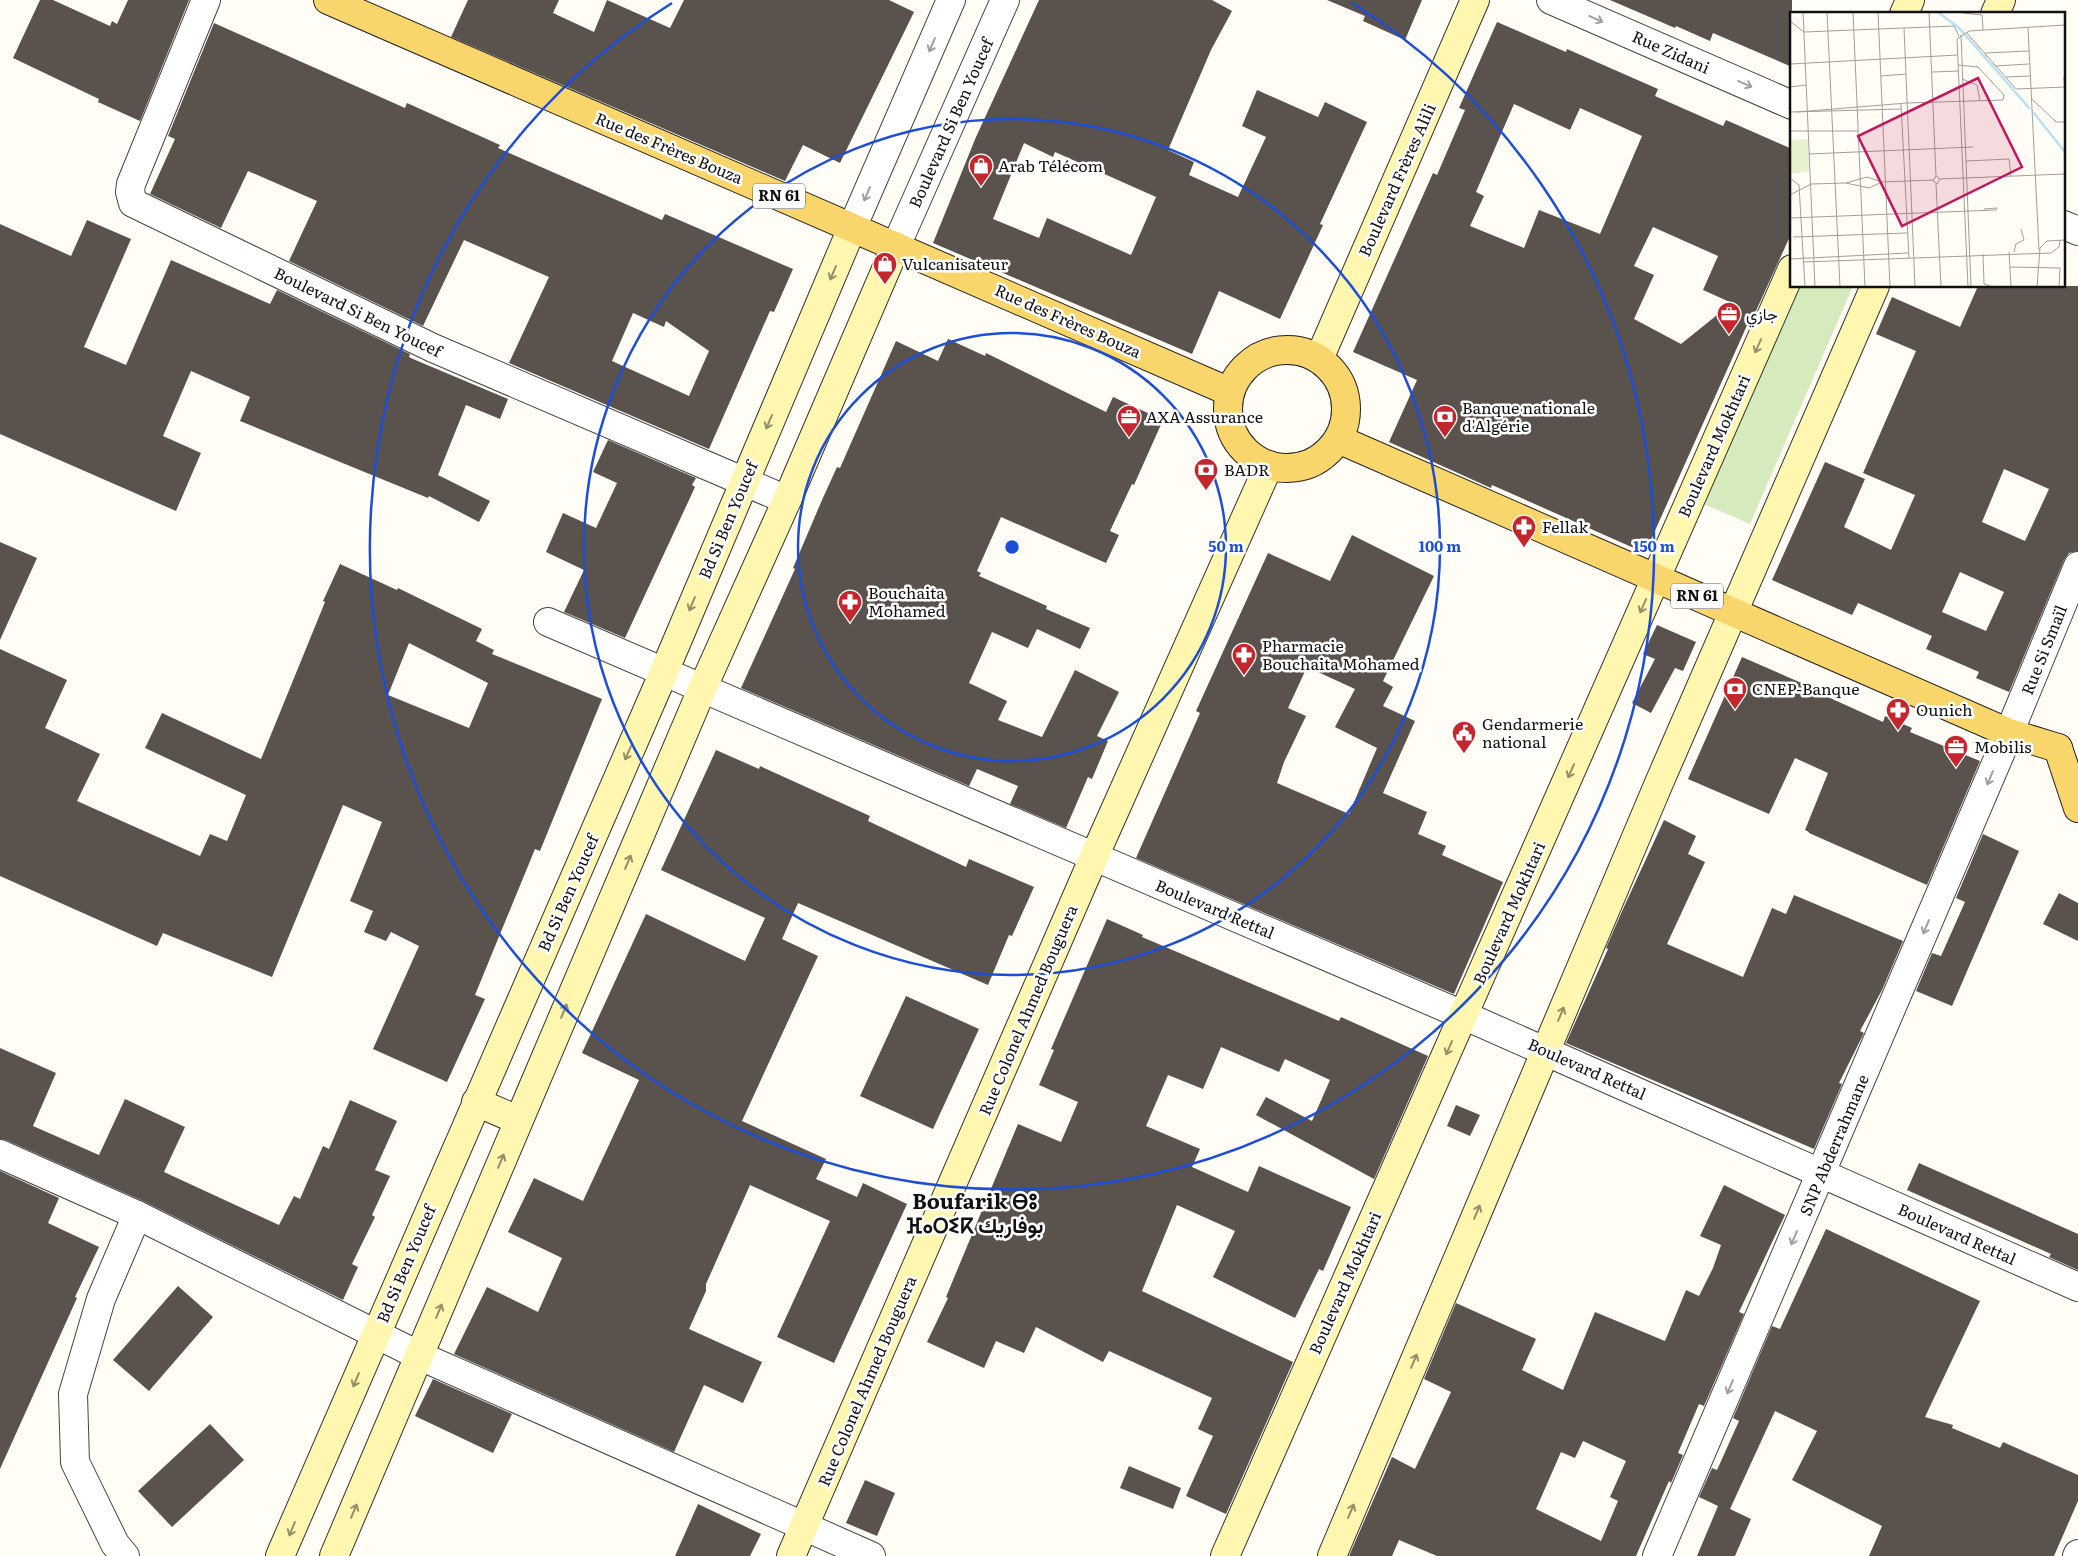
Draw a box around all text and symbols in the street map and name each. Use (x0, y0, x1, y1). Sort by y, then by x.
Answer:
inset map (1790, 12, 2066, 288)
one-way arrow (1588, 15, 1603, 25)
street label: Rue Zidani (1629, 23, 1714, 79)
street label: Boulevard Si Ben Youcef (902, 32, 999, 211)
one-way arrow (927, 37, 936, 52)
one-way arrow (1737, 80, 1752, 90)
street label: Boulevard Frères Alili (1351, 99, 1441, 260)
street label: Rue des Frères Bouza (592, 105, 747, 189)
shop icon: Arab Télécom (968, 153, 994, 187)
place label: Arab Télécom (998, 153, 1103, 177)
road number: RN 61 (753, 184, 805, 208)
one-way arrow (862, 186, 872, 201)
shop icon: Vulcanisateur (872, 251, 898, 285)
place label: Vulcanisateur (902, 251, 1008, 275)
street label: Boulevard Si Ben Youcef (271, 260, 448, 363)
one-way arrow (828, 265, 838, 280)
street label: Rue des Frères Bouza (991, 277, 1146, 363)
office icon: جازي (1716, 301, 1742, 335)
place label: جازي (1746, 301, 1778, 328)
one-way arrow (1753, 338, 1762, 353)
street label: Boulevard Mokhtari (1671, 370, 1755, 521)
place label: Banque nationale d'Algérie (1462, 395, 1595, 437)
office icon: AXA Assurance (1116, 404, 1142, 438)
place label: AXA Assurance (1146, 404, 1263, 428)
bank icon: Banque nationale d'Algérie (1432, 404, 1458, 438)
one-way arrow (764, 414, 774, 429)
street label: Bd Si Ben Youcef (691, 455, 763, 582)
bank icon: BADR (1193, 457, 1219, 491)
place label: BADR (1224, 457, 1270, 481)
pharmacy icon: Fellak (1511, 514, 1537, 548)
place label: Fellak (1542, 514, 1589, 538)
text: 50 m (1208, 534, 1244, 557)
text: 100 m (1419, 534, 1461, 557)
text: 150 m (1633, 534, 1675, 557)
centre of rings (1003, 538, 1021, 556)
place label: Bouchaita Mohamed (868, 580, 946, 622)
road number: RN 61 (1671, 584, 1723, 608)
pharmacy icon: Bouchaita Mohamed (837, 589, 863, 623)
one-way arrow (687, 596, 697, 611)
one-way arrow (1638, 598, 1648, 613)
street label: Rue Si Smaïl (2014, 601, 2072, 698)
place label: Pharmacie Bouchaita Mohamed (1262, 633, 1420, 675)
pharmacy icon: Pharmacie Bouchaita Mohamed (1231, 642, 1257, 676)
bank icon: CNEP-Banque (1722, 676, 1748, 710)
place label: CNEP-Banque (1752, 676, 1859, 700)
pharmacy icon: Ounich (1885, 697, 1911, 731)
place label: Ounich (1916, 697, 1973, 721)
place label: Gendarmerie national (1482, 711, 1583, 753)
public building icon: Gendarmerie national (1451, 720, 1477, 754)
office icon: Mobilis (1943, 734, 1969, 768)
place label: Mobilis (1974, 734, 2032, 758)
one-way arrow (623, 745, 633, 760)
one-way arrow (1565, 763, 1575, 778)
one-way arrow (1985, 770, 1995, 785)
street label: Bd Si Ben Youcef (531, 829, 604, 955)
street label: Boulevard Mokhtari (1466, 837, 1550, 988)
one-way arrow (624, 855, 634, 870)
street label: Boulevard Rettal (1152, 872, 1279, 944)
street label: Rue Colonel Ahmed Bouguera (972, 900, 1083, 1119)
one-way arrow (1921, 919, 1931, 934)
one-way arrow (560, 1004, 570, 1019)
one-way arrow (1556, 1007, 1566, 1022)
street label: Boulevard Rettal (1524, 1031, 1650, 1105)
one-way arrow (1443, 1040, 1453, 1055)
street label: SNP Abderrahmane (1792, 1070, 1874, 1219)
one-way arrow (497, 1154, 506, 1169)
district label: Boufarik ⴱⵓ ⴼⴰⵔⵉⴽ بوفاريك (907, 1184, 1043, 1239)
street label: Boulevard Rettal (1894, 1196, 2020, 1270)
street label: Bd Si Ben Youcef (369, 1199, 441, 1326)
one-way arrow (1473, 1205, 1482, 1220)
street label: Boulevard Mokhtari (1302, 1207, 1386, 1358)
one-way arrow (1788, 1230, 1798, 1245)
street label: Rue Colonel Ahmed Bouguera (811, 1271, 922, 1490)
one-way arrow (434, 1304, 444, 1319)
one-way arrow (1409, 1354, 1419, 1369)
one-way arrow (351, 1372, 361, 1387)
one-way arrow (1724, 1379, 1734, 1394)
one-way arrow (349, 1504, 359, 1519)
one-way arrow (1346, 1504, 1356, 1519)
one-way arrow (287, 1521, 296, 1536)

